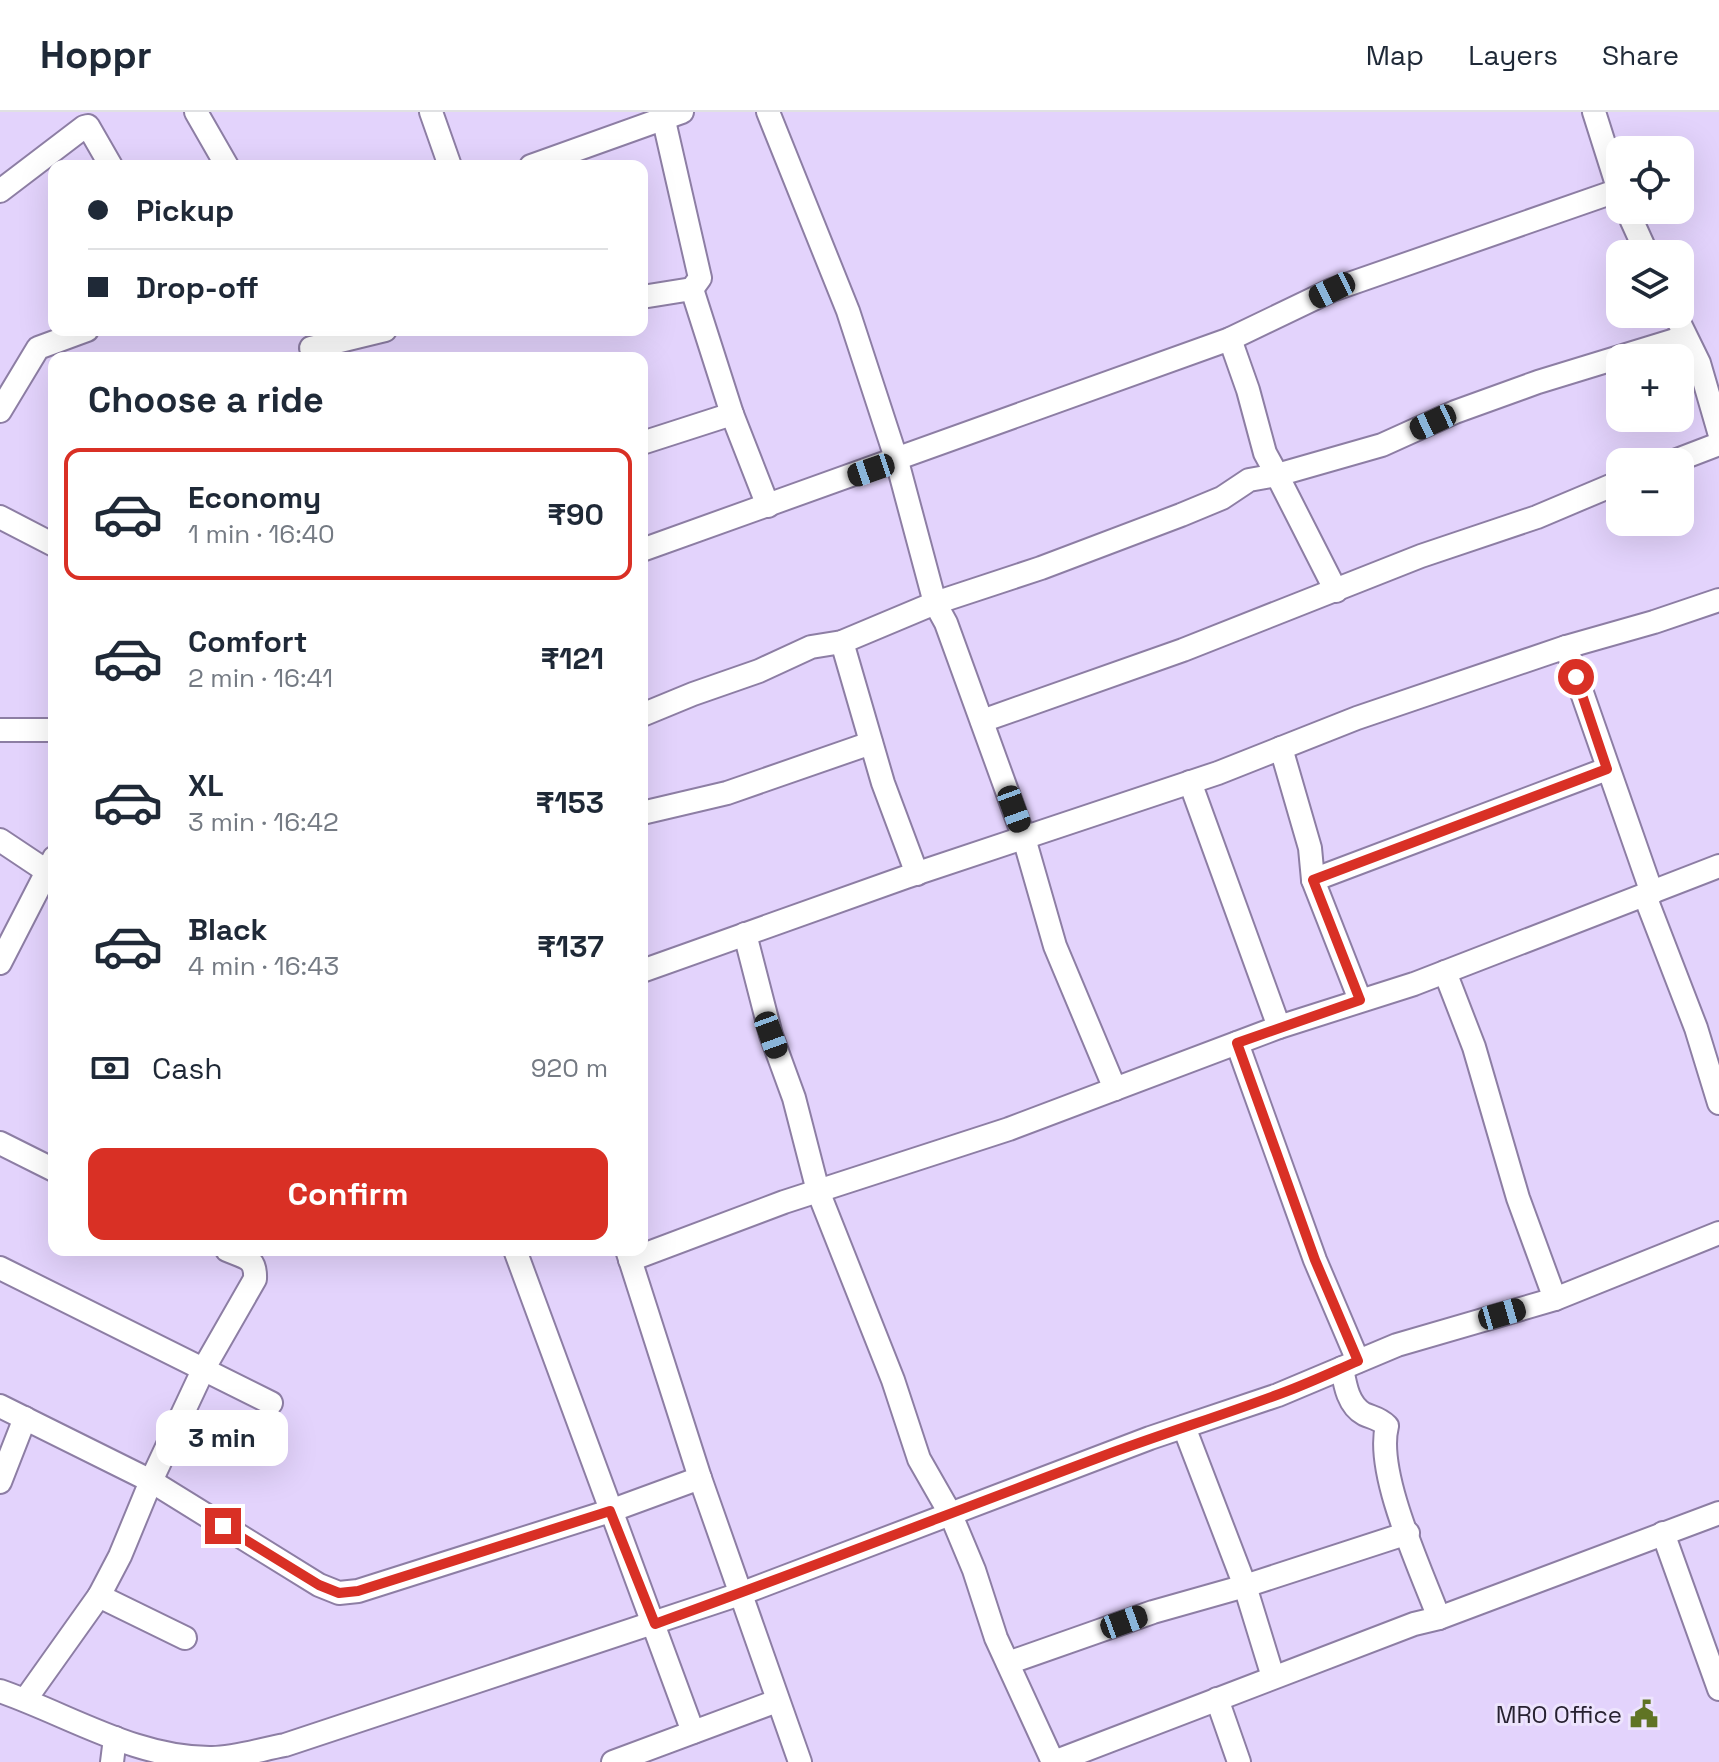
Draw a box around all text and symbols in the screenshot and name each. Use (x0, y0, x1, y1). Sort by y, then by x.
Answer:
text: Hoppr (40, 31, 152, 79)
text: Map (1366, 37, 1424, 73)
text: Layers (1468, 37, 1558, 73)
text: Share (1602, 37, 1679, 73)
map controls (1606, 136, 1694, 536)
button: locate (1606, 136, 1694, 224)
text: Pickup (136, 191, 234, 230)
button: layers (1606, 240, 1694, 328)
text: Drop-off (136, 268, 259, 307)
car (1305, 269, 1359, 311)
button: + (1606, 344, 1694, 432)
text: Choose a ride (88, 377, 324, 423)
car (1406, 401, 1460, 443)
button: − (1606, 448, 1694, 536)
car (844, 451, 898, 489)
icon: car (92, 478, 164, 550)
text: Economy (188, 478, 321, 517)
text: ₹90 (547, 495, 604, 534)
text: 1 min · 16:40 (188, 517, 335, 551)
icon: car (92, 622, 164, 694)
text: Comfort (188, 622, 307, 661)
text: ₹121 (540, 639, 604, 678)
route start (1558, 659, 1594, 695)
text: 2 min · 16:41 (188, 661, 333, 695)
icon: car (92, 766, 164, 838)
text: XL (188, 766, 224, 805)
car (995, 782, 1033, 836)
text: ₹153 (536, 783, 604, 822)
text: 3 min · 16:42 (188, 805, 339, 839)
icon: car (92, 910, 164, 982)
text: Black (188, 910, 267, 949)
text: ₹137 (537, 927, 604, 966)
text: 4 min · 16:43 (188, 949, 339, 983)
car (752, 1008, 790, 1062)
icon: cash (88, 1046, 132, 1090)
text: Cash (152, 1049, 223, 1088)
text: 920 m (531, 1051, 608, 1085)
button: Confirm (88, 1148, 608, 1240)
car (1476, 1296, 1528, 1332)
callout: 3 min (157, 1410, 289, 1466)
text: 3 min (188, 1421, 256, 1455)
route end (205, 1508, 241, 1544)
car (1097, 1603, 1151, 1641)
place label: MRO Office (1496, 1699, 1622, 1730)
public building icon: MRO Office (1629, 1699, 1659, 1729)

